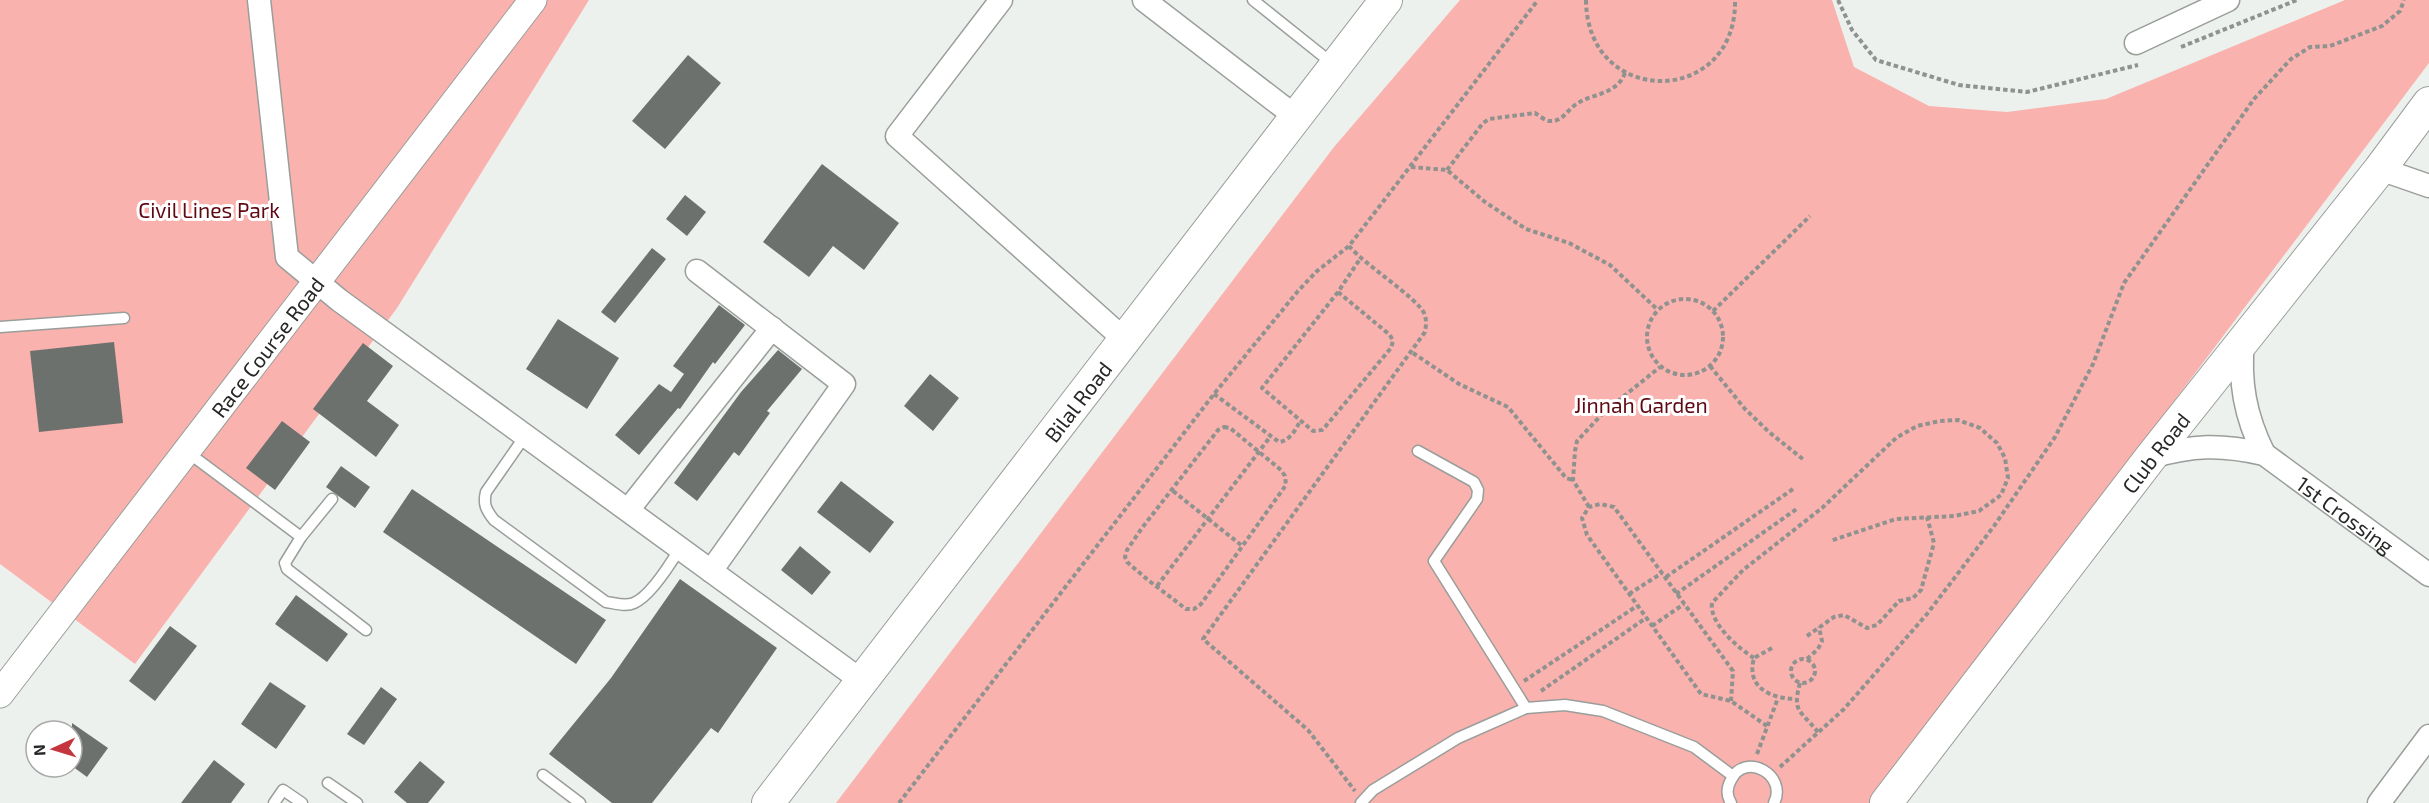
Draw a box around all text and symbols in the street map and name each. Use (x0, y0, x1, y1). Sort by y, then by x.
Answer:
park label: Civil Lines Park (138, 197, 280, 222)
street label: Race Course Road (205, 272, 328, 422)
street label: Bilal Road (1038, 356, 1116, 446)
park label: Jinnah Garden (1574, 392, 1708, 417)
street label: Club Road (2116, 407, 2194, 498)
street label: 1st Crossing (2292, 470, 2400, 558)
north arrow (24, 719, 84, 779)
text: N (29, 744, 48, 757)

